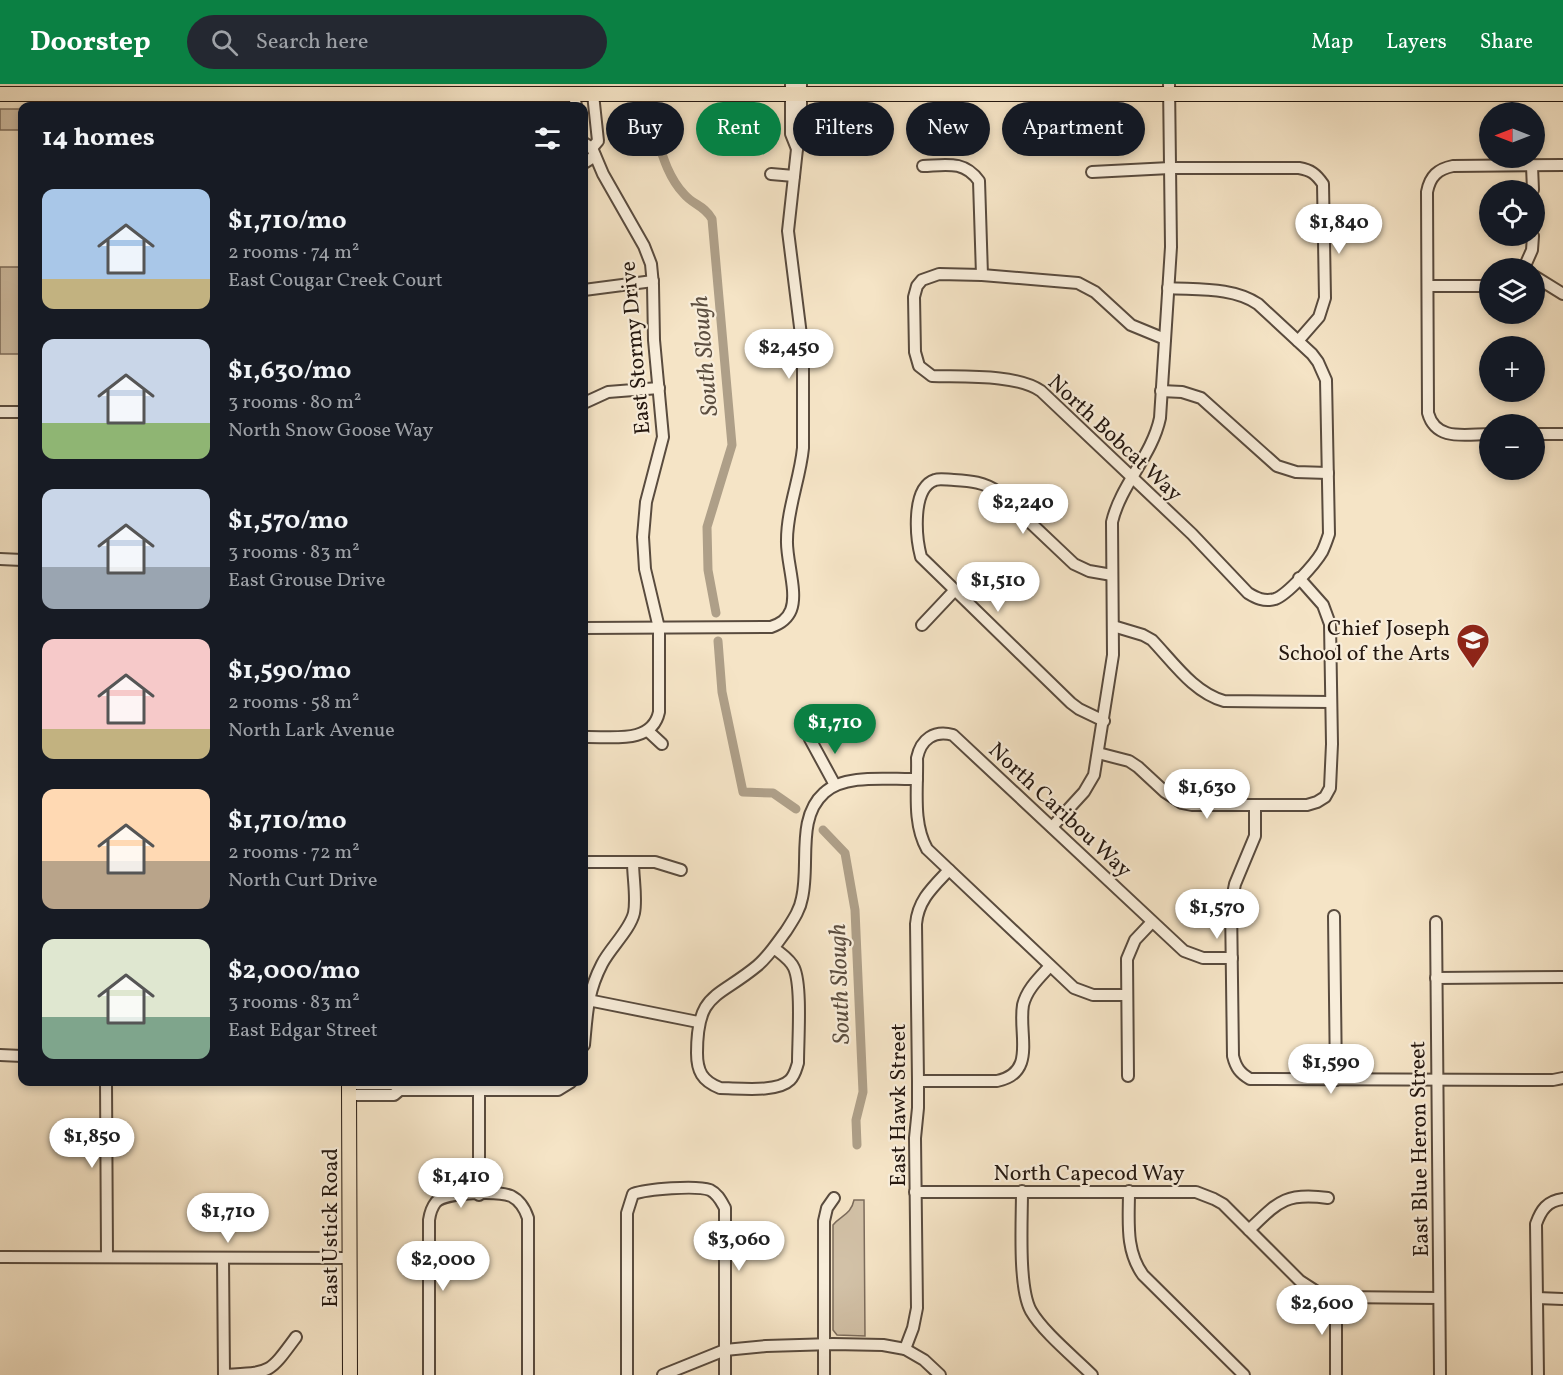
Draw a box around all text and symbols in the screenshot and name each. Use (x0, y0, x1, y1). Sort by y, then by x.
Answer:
search box (187, 15, 607, 69)
text: Doorstep (30, 23, 151, 62)
icon: search (208, 26, 241, 59)
text: Search here (256, 27, 369, 58)
text: Map (1311, 28, 1353, 57)
text: Layers (1386, 28, 1447, 57)
text: Share (1480, 28, 1533, 57)
chip: Buy (606, 102, 684, 156)
chip: Rent (696, 102, 781, 156)
chip: Filters (793, 102, 894, 156)
chip: New (906, 102, 990, 156)
chip: Apartment (1002, 102, 1145, 156)
north arrow (1479, 102, 1545, 168)
map controls (1479, 102, 1545, 480)
text: 14 homes (42, 120, 155, 156)
icon: filters (531, 122, 564, 155)
button: locate (1479, 180, 1545, 246)
text: $1,710/mo (228, 203, 347, 239)
pin: $1,840 (1290, 204, 1388, 255)
text: $1,840 (1309, 209, 1369, 237)
icon: home (90, 213, 162, 285)
text: 2 rooms · 74 m² (228, 239, 359, 267)
button: layers (1479, 258, 1545, 324)
street label: East Stormy Drive (613, 260, 660, 436)
text: East Cougar Creek Court (228, 267, 443, 295)
water label: South Slough (684, 294, 728, 418)
pin: $2,450 (740, 329, 838, 380)
text: $2,450 (759, 334, 819, 362)
button: + (1479, 336, 1545, 402)
text: $1,630/mo (228, 353, 351, 389)
icon: home (90, 363, 162, 435)
street label: North Bobcat Way (1040, 368, 1189, 510)
text: 3 rooms · 80 m² (228, 389, 361, 417)
button: − (1479, 414, 1545, 480)
text: North Snow Goose Way (228, 417, 433, 445)
pin: $2,240 (974, 484, 1072, 535)
text: $2,240 (992, 489, 1054, 517)
text: $1,570/mo (228, 503, 348, 539)
icon: home (90, 513, 162, 585)
text: 3 rooms · 83 m² (228, 539, 360, 567)
pin: $1,510 (949, 562, 1047, 613)
text: East Grouse Drive (228, 567, 385, 595)
text: $1,510 (971, 567, 1025, 595)
place label: Chief Joseph School of the Arts (1278, 614, 1450, 670)
school or university icon: Chief Joseph School of the Arts (1455, 622, 1491, 669)
text: $1,590/mo (228, 653, 351, 689)
icon: home (90, 663, 162, 735)
text: 2 rooms · 58 m² (228, 689, 359, 717)
pin: $1,710 (786, 704, 884, 755)
text: $1,710 (808, 709, 862, 737)
text: North Lark Avenue (228, 717, 395, 745)
street label: North Caribou Way (981, 736, 1138, 886)
pin: $1,630 (1158, 769, 1256, 820)
text: $1,630 (1178, 774, 1236, 802)
text: $1,710/mo (228, 803, 347, 839)
icon: home (90, 813, 162, 885)
text: 2 rooms · 72 m² (228, 839, 360, 867)
text: North Curt Drive (228, 867, 377, 895)
pin: $1,570 (1168, 889, 1266, 940)
text: $1,570 (1189, 894, 1245, 922)
water label: South Slough (822, 923, 860, 1045)
text: $2,000/mo (228, 953, 360, 989)
icon: home (90, 963, 162, 1035)
text: 3 rooms · 83 m² (228, 989, 360, 1017)
text: East Edgar Street (228, 1017, 378, 1045)
street label: East Hawk Street (884, 1023, 915, 1187)
street label: East Blue Heron Street (1403, 1040, 1438, 1257)
pin: $1,590 (1282, 1044, 1380, 1095)
text: $1,590 (1302, 1049, 1360, 1077)
pin: $1,850 (43, 1118, 141, 1169)
text: $1,850 (63, 1123, 121, 1151)
street label: East Ustick Road (316, 1148, 347, 1308)
pin: $1,410 (412, 1158, 510, 1209)
street label: North Capecod Way (993, 1159, 1185, 1190)
text: $1,410 (432, 1163, 490, 1191)
pin: $1,710 (179, 1193, 277, 1244)
text: $1,710 (201, 1198, 255, 1226)
pin: $3,060 (690, 1221, 788, 1272)
text: $3,060 (708, 1226, 770, 1254)
pin: $2,000 (394, 1241, 492, 1292)
text: $2,000 (411, 1246, 475, 1274)
pin: $2,600 (1273, 1285, 1371, 1336)
text: $2,600 (1290, 1290, 1354, 1318)

